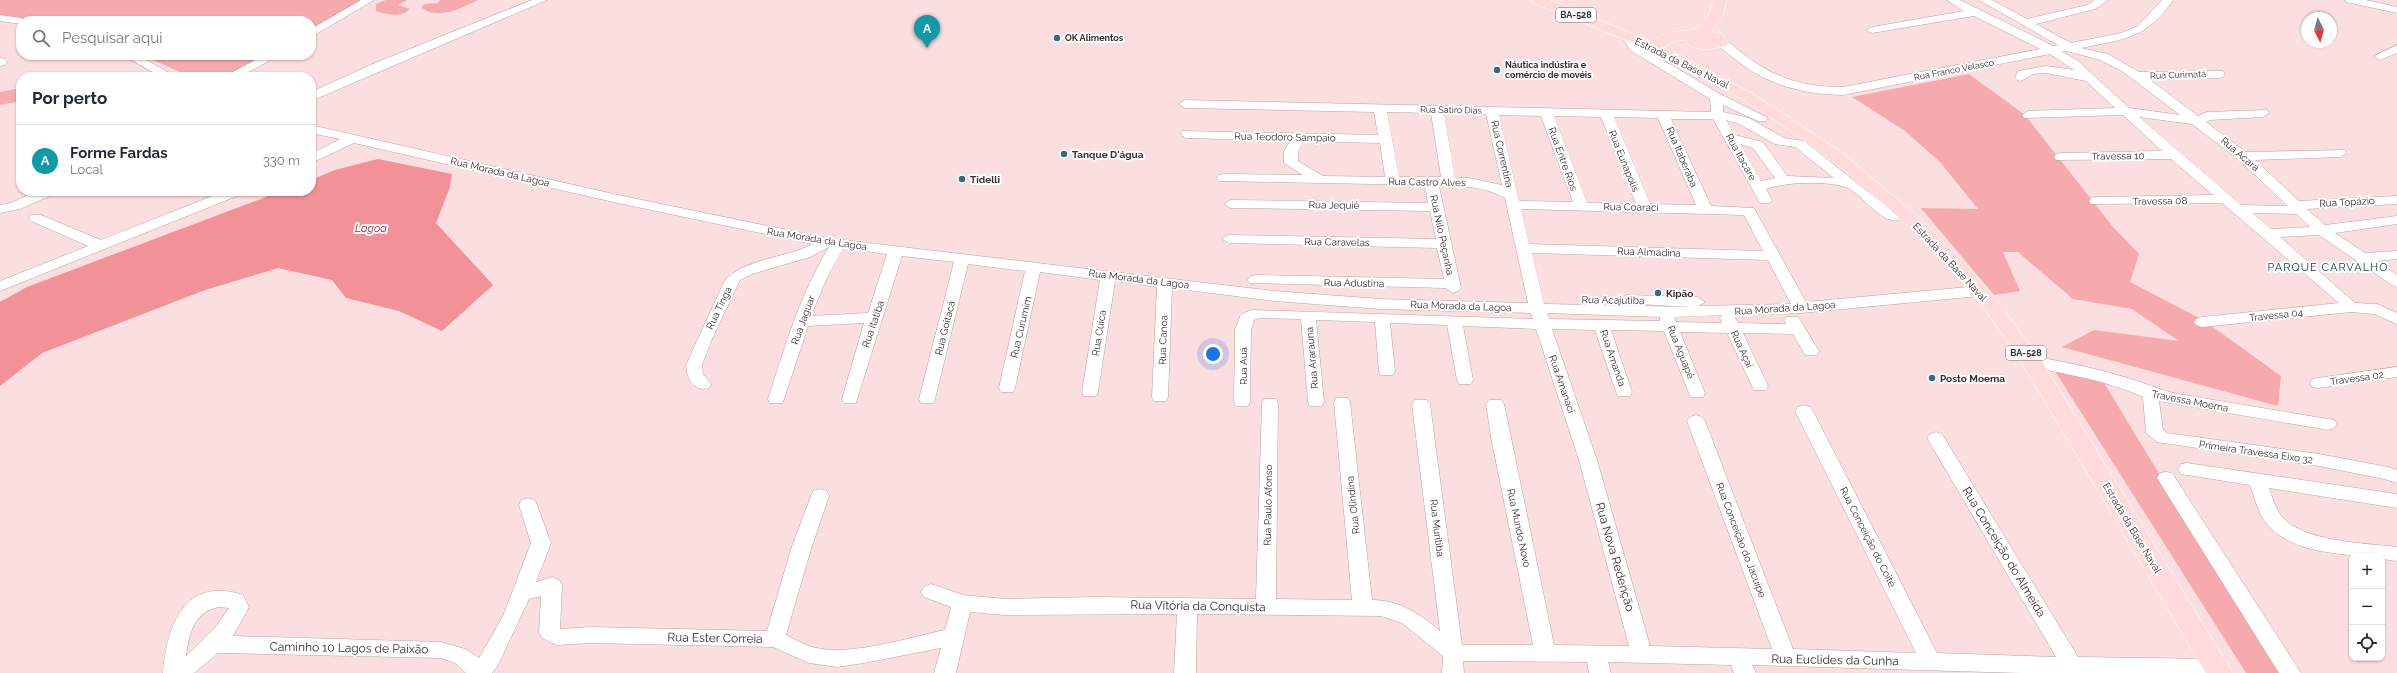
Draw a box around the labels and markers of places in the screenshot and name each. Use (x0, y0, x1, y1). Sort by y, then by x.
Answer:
pin: A (914, 15, 940, 48)
marker: OK Alimentos (1052, 33, 1062, 43)
place label: OK Alimentos (1065, 33, 1124, 43)
place label: Náutica indústira e comércio de movéis (1505, 60, 1592, 80)
marker: Náutica indústira e comércio de movéis (1492, 65, 1502, 75)
marker: Tanque D'água (1059, 149, 1069, 159)
place label: Tanque D'água (1072, 149, 1144, 160)
marker: Tidelli (957, 174, 967, 184)
place label: Tidelli (970, 174, 1000, 185)
marker: Kipão (1653, 288, 1663, 298)
place label: Kipão (1666, 288, 1693, 299)
marker: Posto Moema (1927, 373, 1937, 383)
place label: Posto Moema (1940, 373, 2005, 384)

